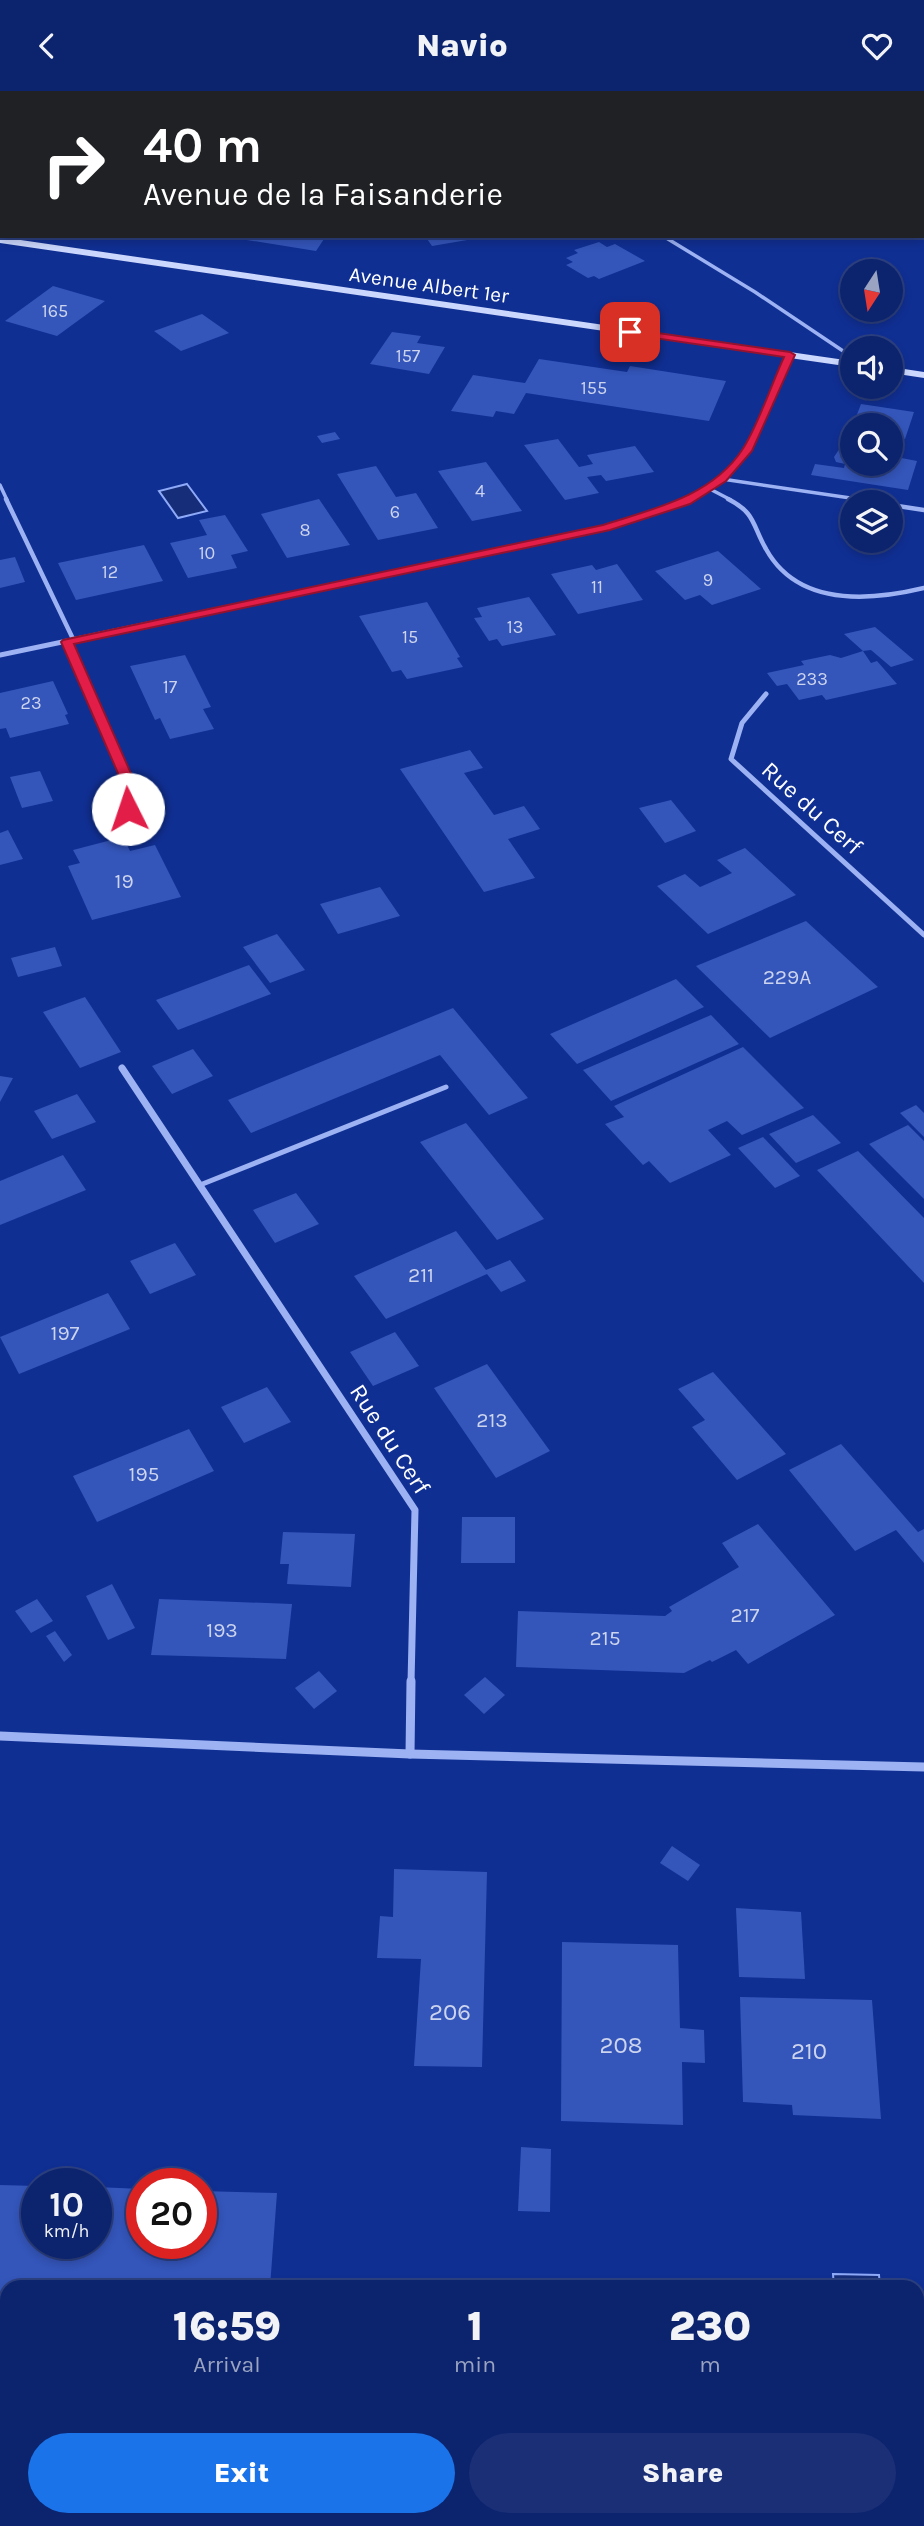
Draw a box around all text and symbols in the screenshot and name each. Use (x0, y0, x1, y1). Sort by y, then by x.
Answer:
icon: back (28, 27, 66, 65)
text: Navio (416, 27, 508, 64)
icon: heart (858, 27, 896, 65)
text: 40 m (143, 117, 262, 174)
icon: right (28, 119, 119, 210)
text: Avenue de la Faisanderie (143, 176, 503, 213)
north arrow (840, 259, 903, 322)
map controls (840, 259, 903, 553)
street label: Avenue Albert 1er (348, 262, 511, 308)
house number: 165 (42, 300, 68, 322)
pin (600, 302, 660, 362)
icon: arrive (611, 313, 649, 351)
button: sound (840, 336, 903, 399)
house number: 157 (396, 345, 421, 367)
house number: 155 (581, 377, 607, 399)
button: search (840, 413, 903, 476)
house number: 4 (475, 480, 485, 502)
button: layers (840, 490, 903, 553)
house number: 6 (390, 501, 400, 523)
house number: 8 (299, 519, 311, 541)
house number: 10 (199, 542, 215, 564)
house number: 12 (102, 561, 118, 583)
house number: 9 (703, 569, 713, 591)
house number: 11 (591, 576, 603, 598)
house number: 13 (507, 616, 523, 638)
house number: 15 (402, 626, 418, 648)
house number: 233 (796, 668, 828, 690)
house number: 17 (163, 676, 178, 698)
house number: 23 (20, 692, 42, 714)
street label: Rue du Cerf (756, 756, 869, 861)
position arrow (91, 772, 165, 846)
house number: 19 (114, 869, 134, 893)
house number: 229A (763, 965, 811, 989)
house number: 211 (408, 1263, 434, 1287)
house number: 197 (51, 1321, 80, 1345)
street label: Rue du Cerf (344, 1379, 436, 1500)
house number: 213 (476, 1408, 508, 1432)
house number: 195 (129, 1462, 159, 1486)
house number: 217 (731, 1603, 760, 1627)
house number: 193 (206, 1618, 238, 1642)
house number: 215 (590, 1626, 620, 1650)
house number: 206 (429, 1998, 471, 2026)
house number: 208 (600, 2031, 642, 2059)
house number: 210 (791, 2037, 827, 2065)
speed limit sign: 20 (126, 2168, 217, 2259)
text: 10 (49, 2184, 84, 2225)
text: km/h (44, 2220, 89, 2242)
text: 16:59 (173, 2301, 281, 2351)
text: 1 (467, 2301, 483, 2351)
text: 230 (669, 2301, 751, 2351)
text: Arrival (193, 2351, 261, 2378)
text: min (454, 2351, 496, 2378)
text: m (699, 2351, 721, 2378)
button: Exit (28, 2433, 455, 2513)
button: Share (469, 2433, 896, 2513)

